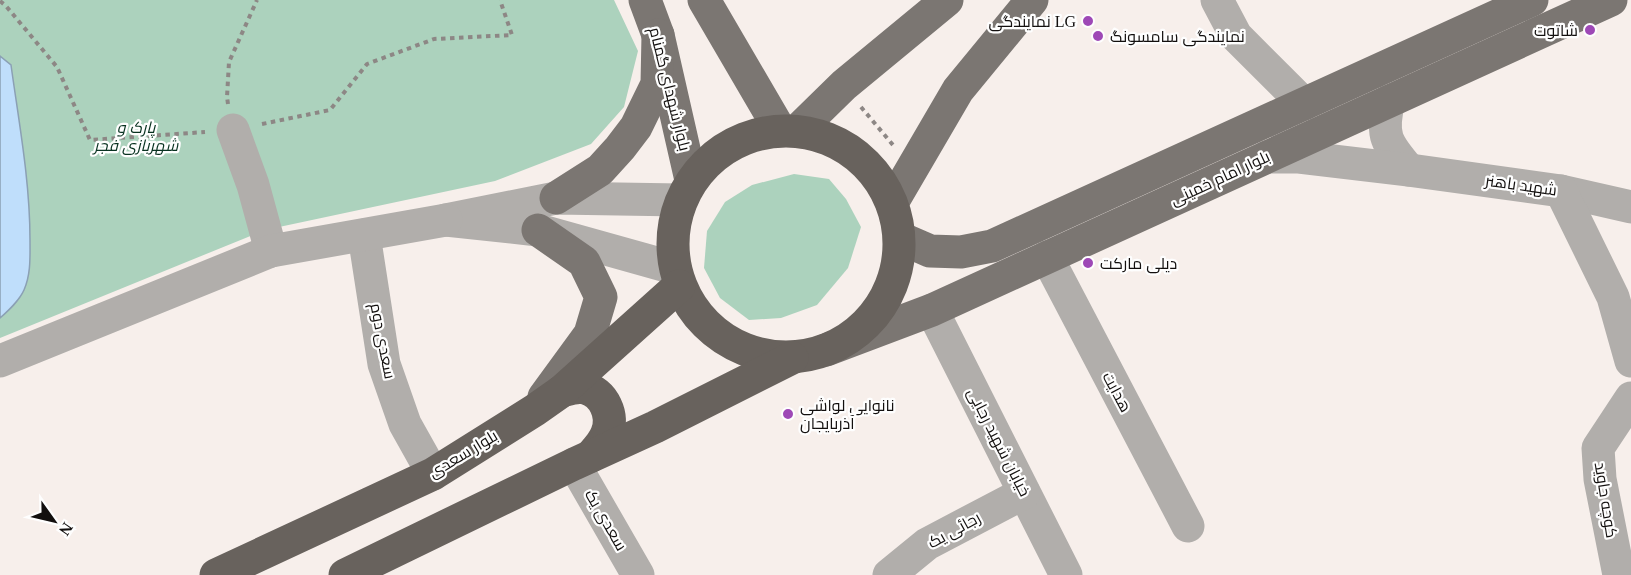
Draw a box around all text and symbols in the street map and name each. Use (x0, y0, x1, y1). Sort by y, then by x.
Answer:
place label: نمایندگی LG (988, 13, 1076, 32)
marker: نمایندگی LG (1081, 14, 1095, 28)
place label: شاتوت (1534, 22, 1578, 40)
marker: شاتوت (1583, 23, 1597, 37)
street label: بلوار شهدای گمنام (643, 25, 694, 153)
place label: نمایندگی سامسونگ (1110, 28, 1245, 47)
marker: نمایندگی سامسونگ (1091, 29, 1105, 43)
park label: پارک و شهربازی فجر (92, 119, 179, 155)
street label: بلوار امام خمینی (1168, 148, 1274, 211)
street label: شهید باهنر (1483, 171, 1558, 200)
place label: دیلی مارکت (1100, 255, 1177, 274)
marker: دیلی مارکت (1081, 256, 1095, 270)
street label: سعدی دوم (364, 302, 399, 381)
street label: هدایت (1099, 369, 1135, 415)
street label: خیابان شهید رجایی (963, 385, 1034, 500)
place label: نانوایی لواشی آذربایجان (800, 397, 895, 434)
marker: نانوایی لواشی آذربایجان (781, 407, 795, 421)
street label: بلوار سعدی (426, 427, 502, 483)
street label: کوچه جاوید (1589, 461, 1620, 540)
street label: سعدی یک (580, 486, 630, 555)
north arrow (24, 491, 84, 551)
street label: رجائی یک (925, 509, 984, 553)
text: N (55, 520, 76, 539)

